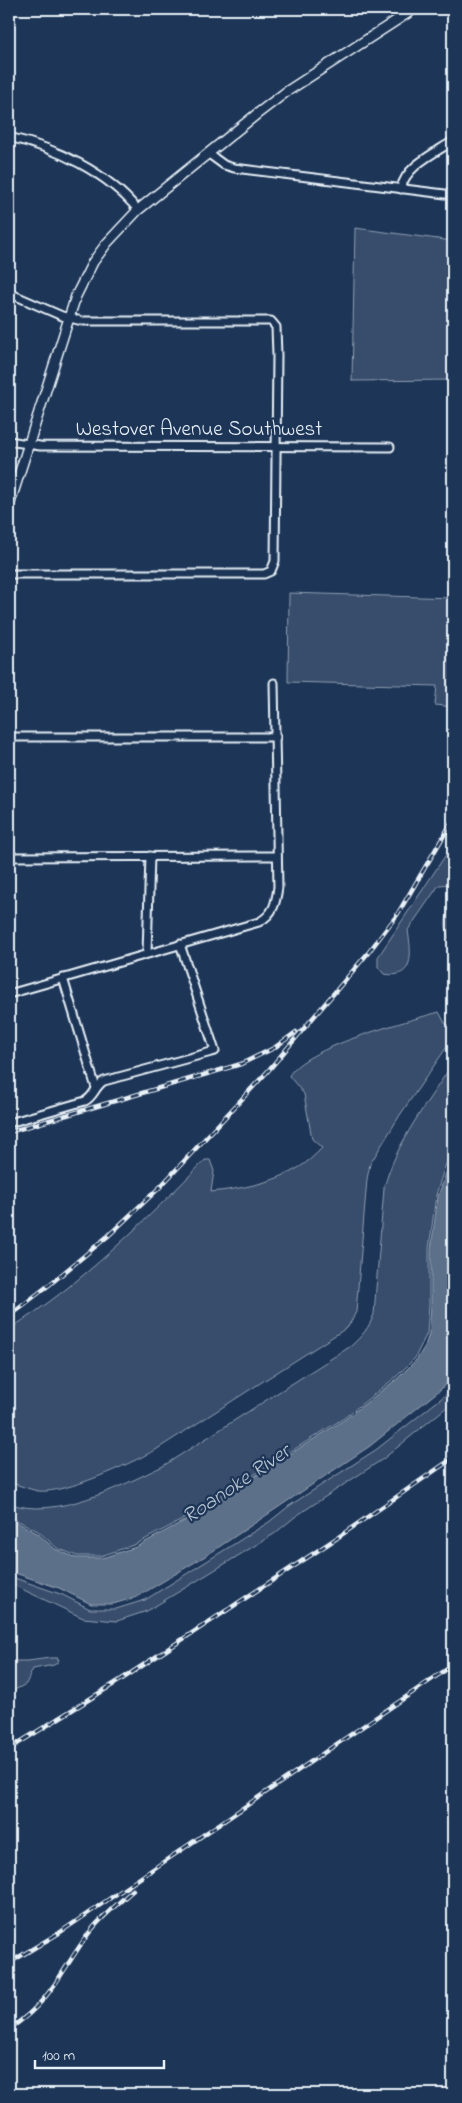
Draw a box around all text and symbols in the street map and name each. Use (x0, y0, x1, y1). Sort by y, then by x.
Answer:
street label: Westover Avenue Southwest (76, 415, 322, 445)
water label: Roanoke River (177, 1435, 300, 1533)
scale bar (35, 2038, 164, 2070)
text: 100 m (42, 2045, 75, 2067)

